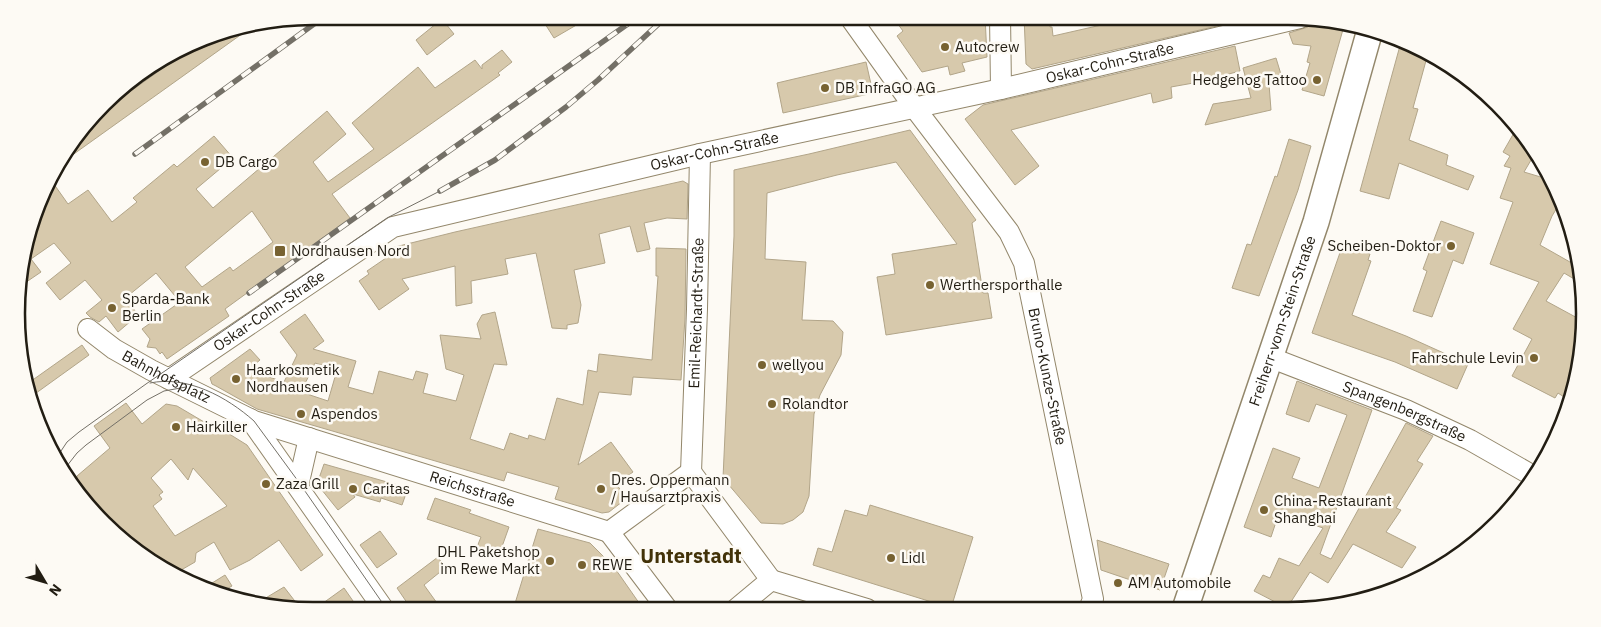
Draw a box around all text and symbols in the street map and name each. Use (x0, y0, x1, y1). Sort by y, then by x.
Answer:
place label: Autocrew (955, 37, 1020, 56)
street label: Oskar-Cohn-Straße (1044, 38, 1176, 87)
marker: Autocrew (939, 41, 951, 53)
place label: Hedgehog Tattoo (1192, 70, 1307, 89)
marker: Hedgehog Tattoo (1311, 74, 1323, 86)
place label: DB InfraGO AG (835, 78, 936, 97)
marker: DB InfraGO AG (819, 82, 831, 94)
street label: Oskar-Cohn-Straße (648, 127, 780, 175)
place label: DB Cargo (215, 152, 277, 171)
marker: DB Cargo (199, 156, 211, 168)
street label: Freiherr-vom-Stein-Straße (1244, 233, 1320, 409)
place label: Scheiben-Doktor (1327, 236, 1441, 255)
street label: Emil-Reichardt-Straße (684, 237, 707, 389)
marker: Scheiben-Doktor (1445, 240, 1457, 252)
place label: Nordhausen Nord (291, 241, 410, 260)
marker: Nordhausen Nord (273, 244, 287, 258)
street label: Oskar-Cohn-Straße (209, 266, 328, 355)
place label: Werthersporthalle (940, 275, 1063, 294)
marker: Werthersporthalle (924, 279, 936, 291)
place label: Sparda-Bank Berlin (122, 289, 210, 325)
marker: Sparda-Bank Berlin (106, 302, 118, 314)
street label: Bruno-Kunze-Straße (1024, 306, 1071, 447)
street label: Bahnhofsplatz (119, 346, 214, 407)
place label: Fahrschule Levin (1411, 348, 1524, 367)
marker: Fahrschule Levin (1528, 352, 1540, 364)
place label: wellyou (772, 355, 824, 374)
marker: wellyou (756, 359, 768, 371)
place label: Haarkosmetik Nordhausen (246, 360, 340, 396)
marker: Haarkosmetik Nordhausen (230, 373, 242, 385)
street label: Spangenbergstraße (1340, 376, 1469, 446)
place label: Rolandtor (782, 394, 849, 413)
marker: Rolandtor (766, 398, 778, 410)
place label: Aspendos (311, 404, 378, 423)
marker: Aspendos (295, 408, 307, 420)
place label: Hairkiller (186, 417, 248, 436)
marker: Hairkiller (170, 421, 182, 433)
street label: Reichsstraße (427, 467, 518, 511)
place label: Dres. Oppermann / Hausarztpraxis (611, 470, 730, 506)
place label: Zaza Grill (276, 474, 339, 493)
marker: Zaza Grill (260, 478, 272, 490)
place label: Caritas (363, 479, 410, 498)
marker: Caritas (347, 483, 359, 495)
marker: Dres. Oppermann / Hausarztpraxis (595, 483, 607, 495)
place label: China-Restaurant Shanghai (1274, 491, 1392, 527)
marker: China-Restaurant Shanghai (1258, 504, 1270, 516)
place label: DHL Paketshop im Rewe Markt (437, 542, 540, 578)
district label: Unterstadt (640, 542, 742, 569)
place label: Lidl (901, 548, 925, 567)
marker: Lidl (885, 552, 897, 564)
marker: DHL Paketshop im Rewe Markt (544, 555, 556, 567)
place label: REWE (592, 555, 632, 574)
north arrow (20, 557, 70, 607)
marker: REWE (576, 559, 588, 571)
place label: AM Automobile (1128, 573, 1231, 592)
marker: AM Automobile (1112, 577, 1124, 589)
text: N (45, 580, 65, 600)

